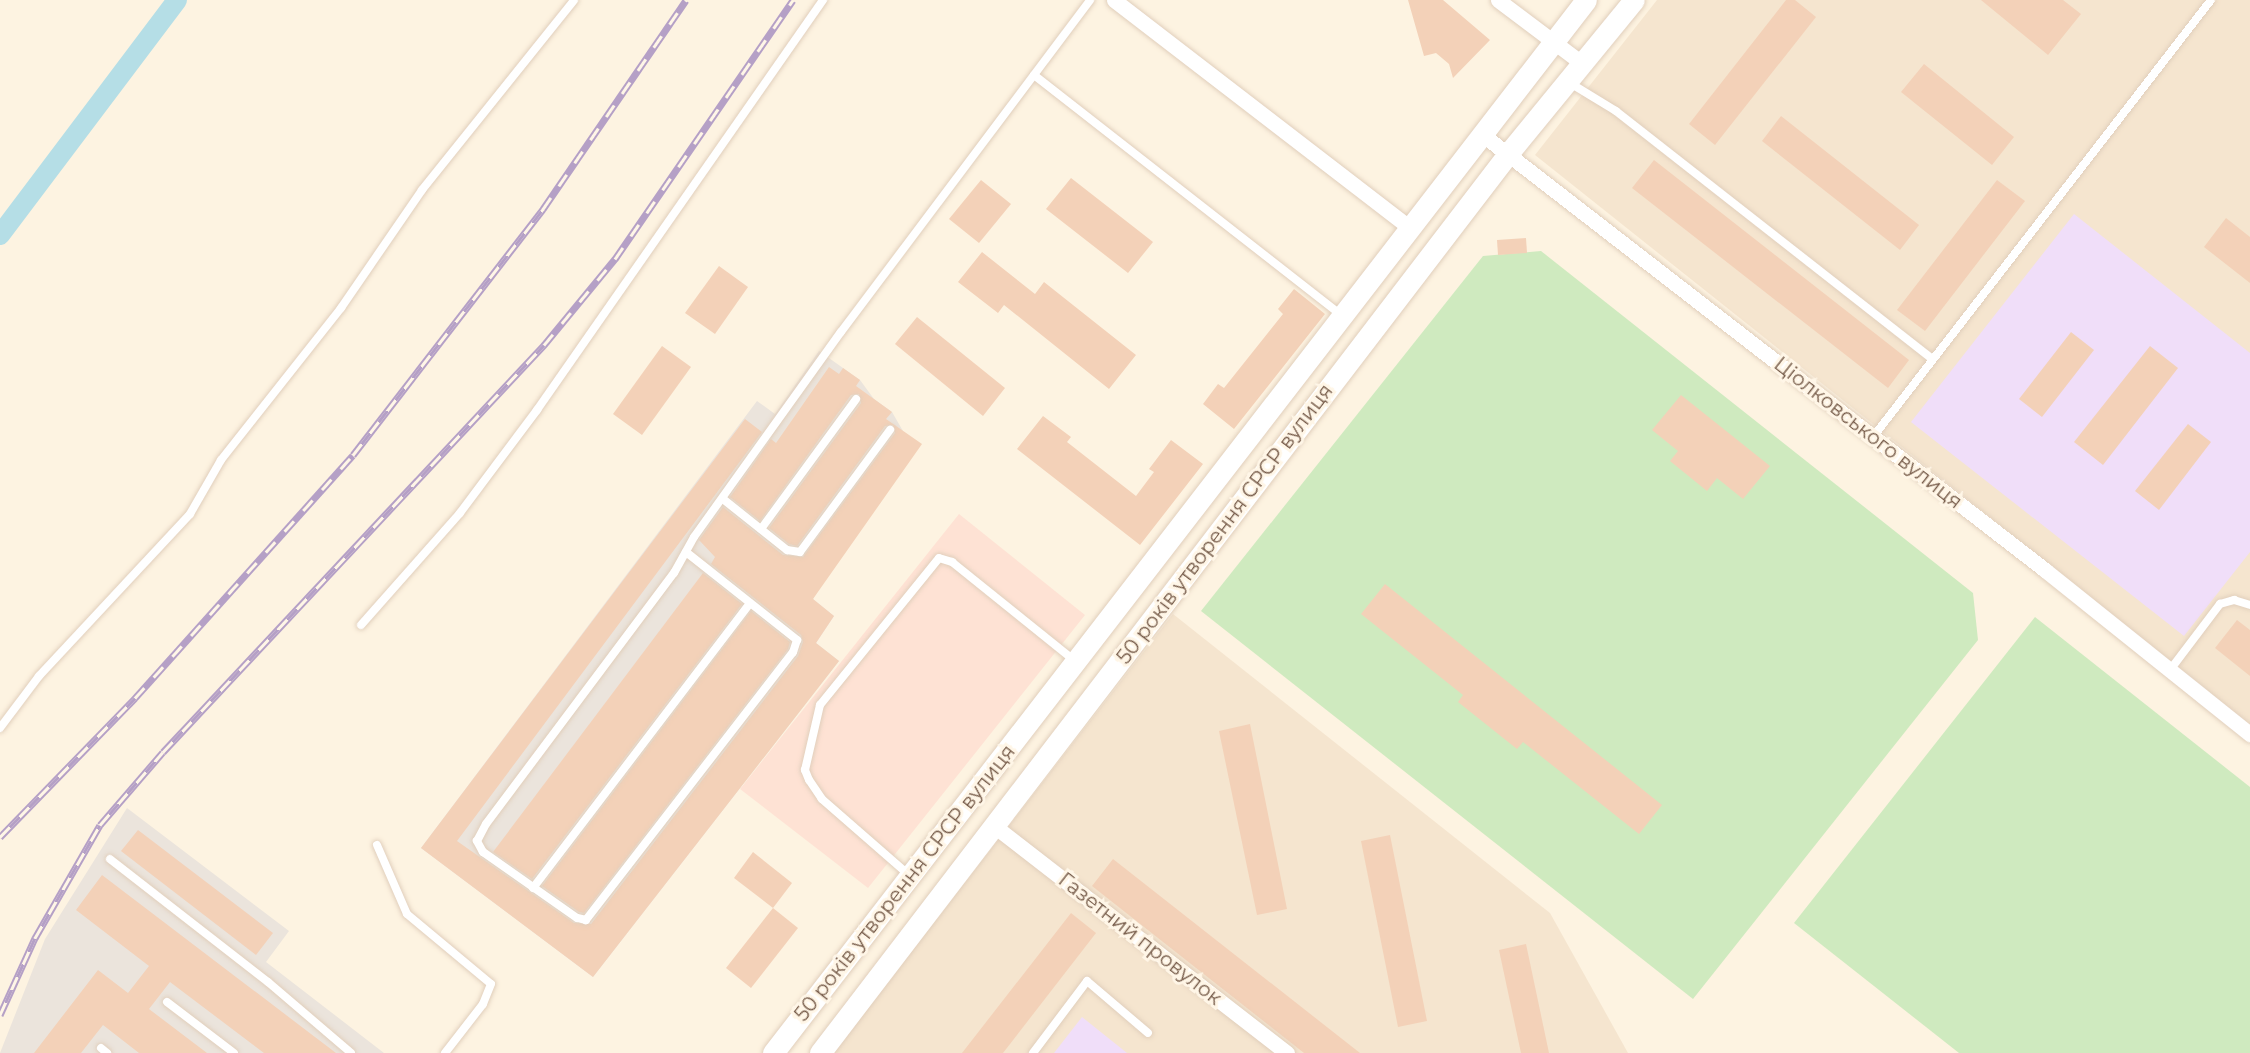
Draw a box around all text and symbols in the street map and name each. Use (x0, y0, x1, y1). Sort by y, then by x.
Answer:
street label: Ціолковського вулиця (1769, 352, 1967, 514)
street label: 50 років утворення СРСР вулиця (1112, 379, 1338, 669)
street label: 50 років утворення СРСР вулиця (790, 740, 1020, 1026)
street label: Газетний провулок (1054, 868, 1226, 1010)

